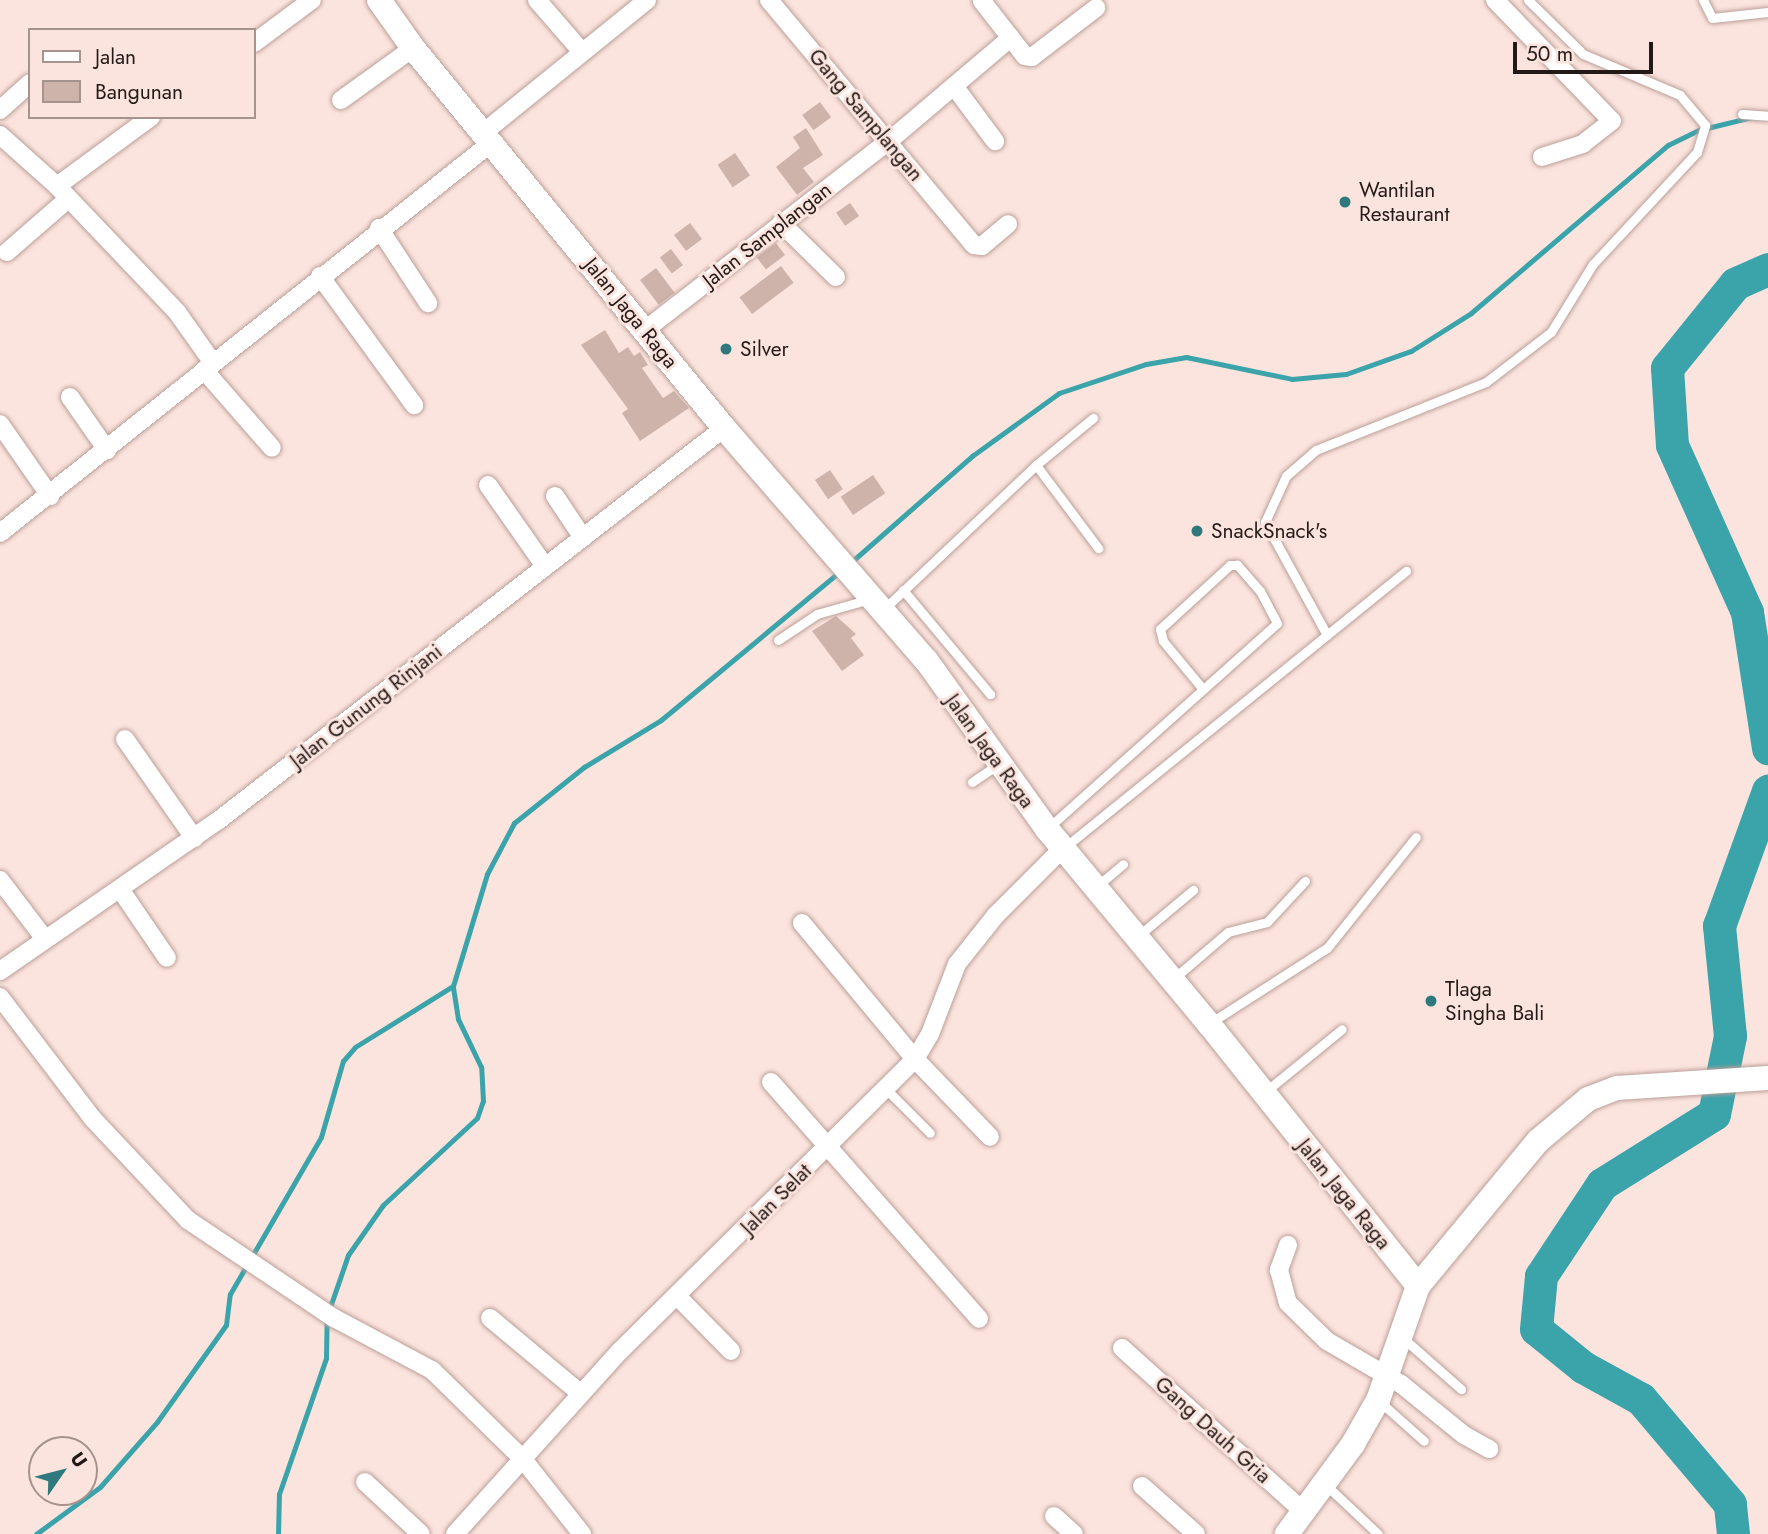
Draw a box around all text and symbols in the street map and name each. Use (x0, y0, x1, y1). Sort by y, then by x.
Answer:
legend (28, 28, 256, 119)
scale bar (1516, 28, 1656, 72)
text: 50 m (1526, 39, 1573, 69)
text: Jalan (95, 42, 136, 72)
street label: Gang Samplangan (803, 44, 929, 186)
text: Bangunan (95, 77, 183, 107)
street label: Jalan Samplangan (698, 177, 836, 293)
place label: Wantilan Restaurant (1359, 177, 1450, 227)
marker: Wantilan Restaurant (1337, 194, 1353, 210)
street label: Jalan Jaga Raga (579, 253, 683, 373)
place label: Silver (740, 336, 789, 362)
marker: Silver (718, 341, 734, 357)
place label: SnackSnack's (1211, 518, 1327, 544)
marker: SnackSnack's (1189, 523, 1205, 539)
street label: Jalan Gunung Rinjani (285, 639, 447, 773)
street label: Jalan Jaga Raga (940, 689, 1040, 813)
place label: Tlaga Singha Bali (1445, 976, 1544, 1026)
marker: Tlaga Singha Bali (1423, 993, 1439, 1009)
street label: Jalan Jaga Raga (1292, 1134, 1396, 1254)
street label: Jalan Selat (735, 1158, 817, 1240)
street label: Gang Dauh Gria (1150, 1371, 1276, 1489)
north arrow (28, 1436, 98, 1506)
text: U (64, 1447, 94, 1473)

